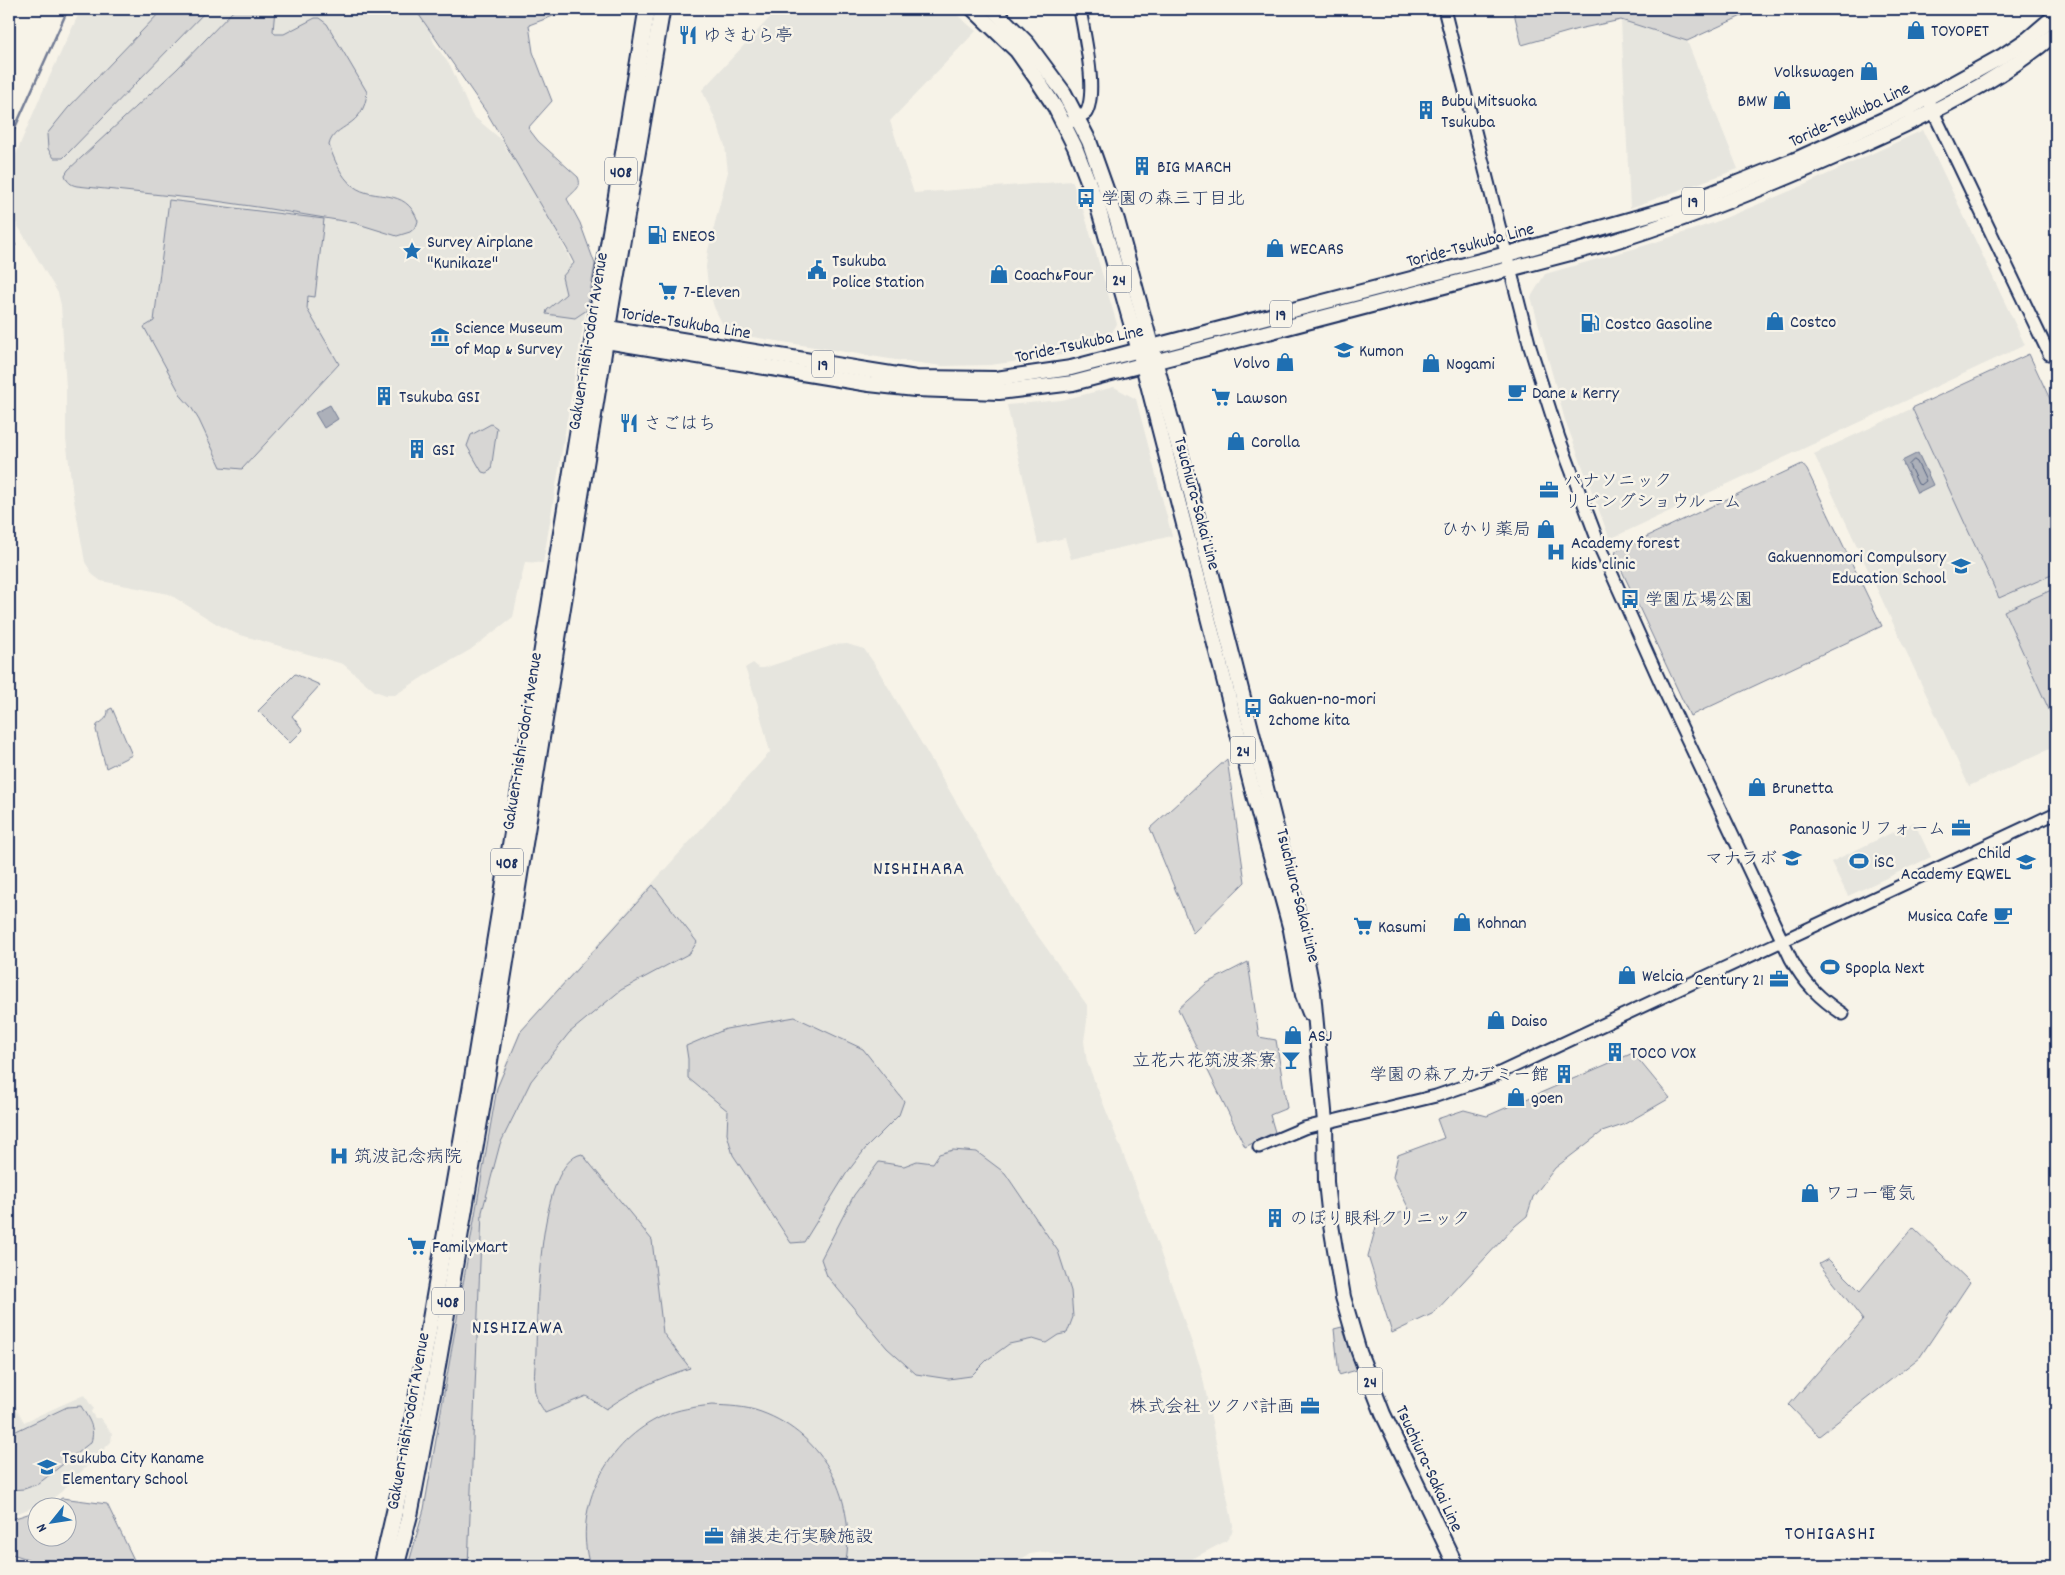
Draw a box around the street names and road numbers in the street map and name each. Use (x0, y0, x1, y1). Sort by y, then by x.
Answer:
street label: Toride-Tsukuba Line (1785, 77, 1915, 155)
road number: 408 (605, 158, 637, 185)
road number: 19 (1682, 188, 1704, 215)
street label: Toride-Tsukuba Line (1404, 217, 1537, 275)
street label: Gakuen-nishi-odori Avenue (563, 251, 616, 432)
road number: 24 (1106, 266, 1132, 292)
road number: 19 (1270, 300, 1292, 328)
street label: Toride-Tsukuba Line (619, 302, 752, 347)
street label: Toride-Tsukuba Line (1013, 320, 1146, 371)
road number: 19 (812, 350, 834, 378)
street label: Tsuchiura-Sakai Line (1166, 434, 1225, 573)
street label: Gakuen-nishi-odori Avenue (497, 651, 550, 832)
road number: 24 (1230, 736, 1256, 764)
street label: Tsuchiura-Sakai Line (1268, 826, 1325, 965)
road number: 408 (491, 849, 523, 876)
road number: 408 (432, 1288, 464, 1314)
street label: Gakuen-nishi-odori Avenue (382, 1331, 437, 1512)
road number: 24 (1358, 1368, 1382, 1394)
street label: Tsuchiura-Sakai Line (1387, 1402, 1468, 1536)

